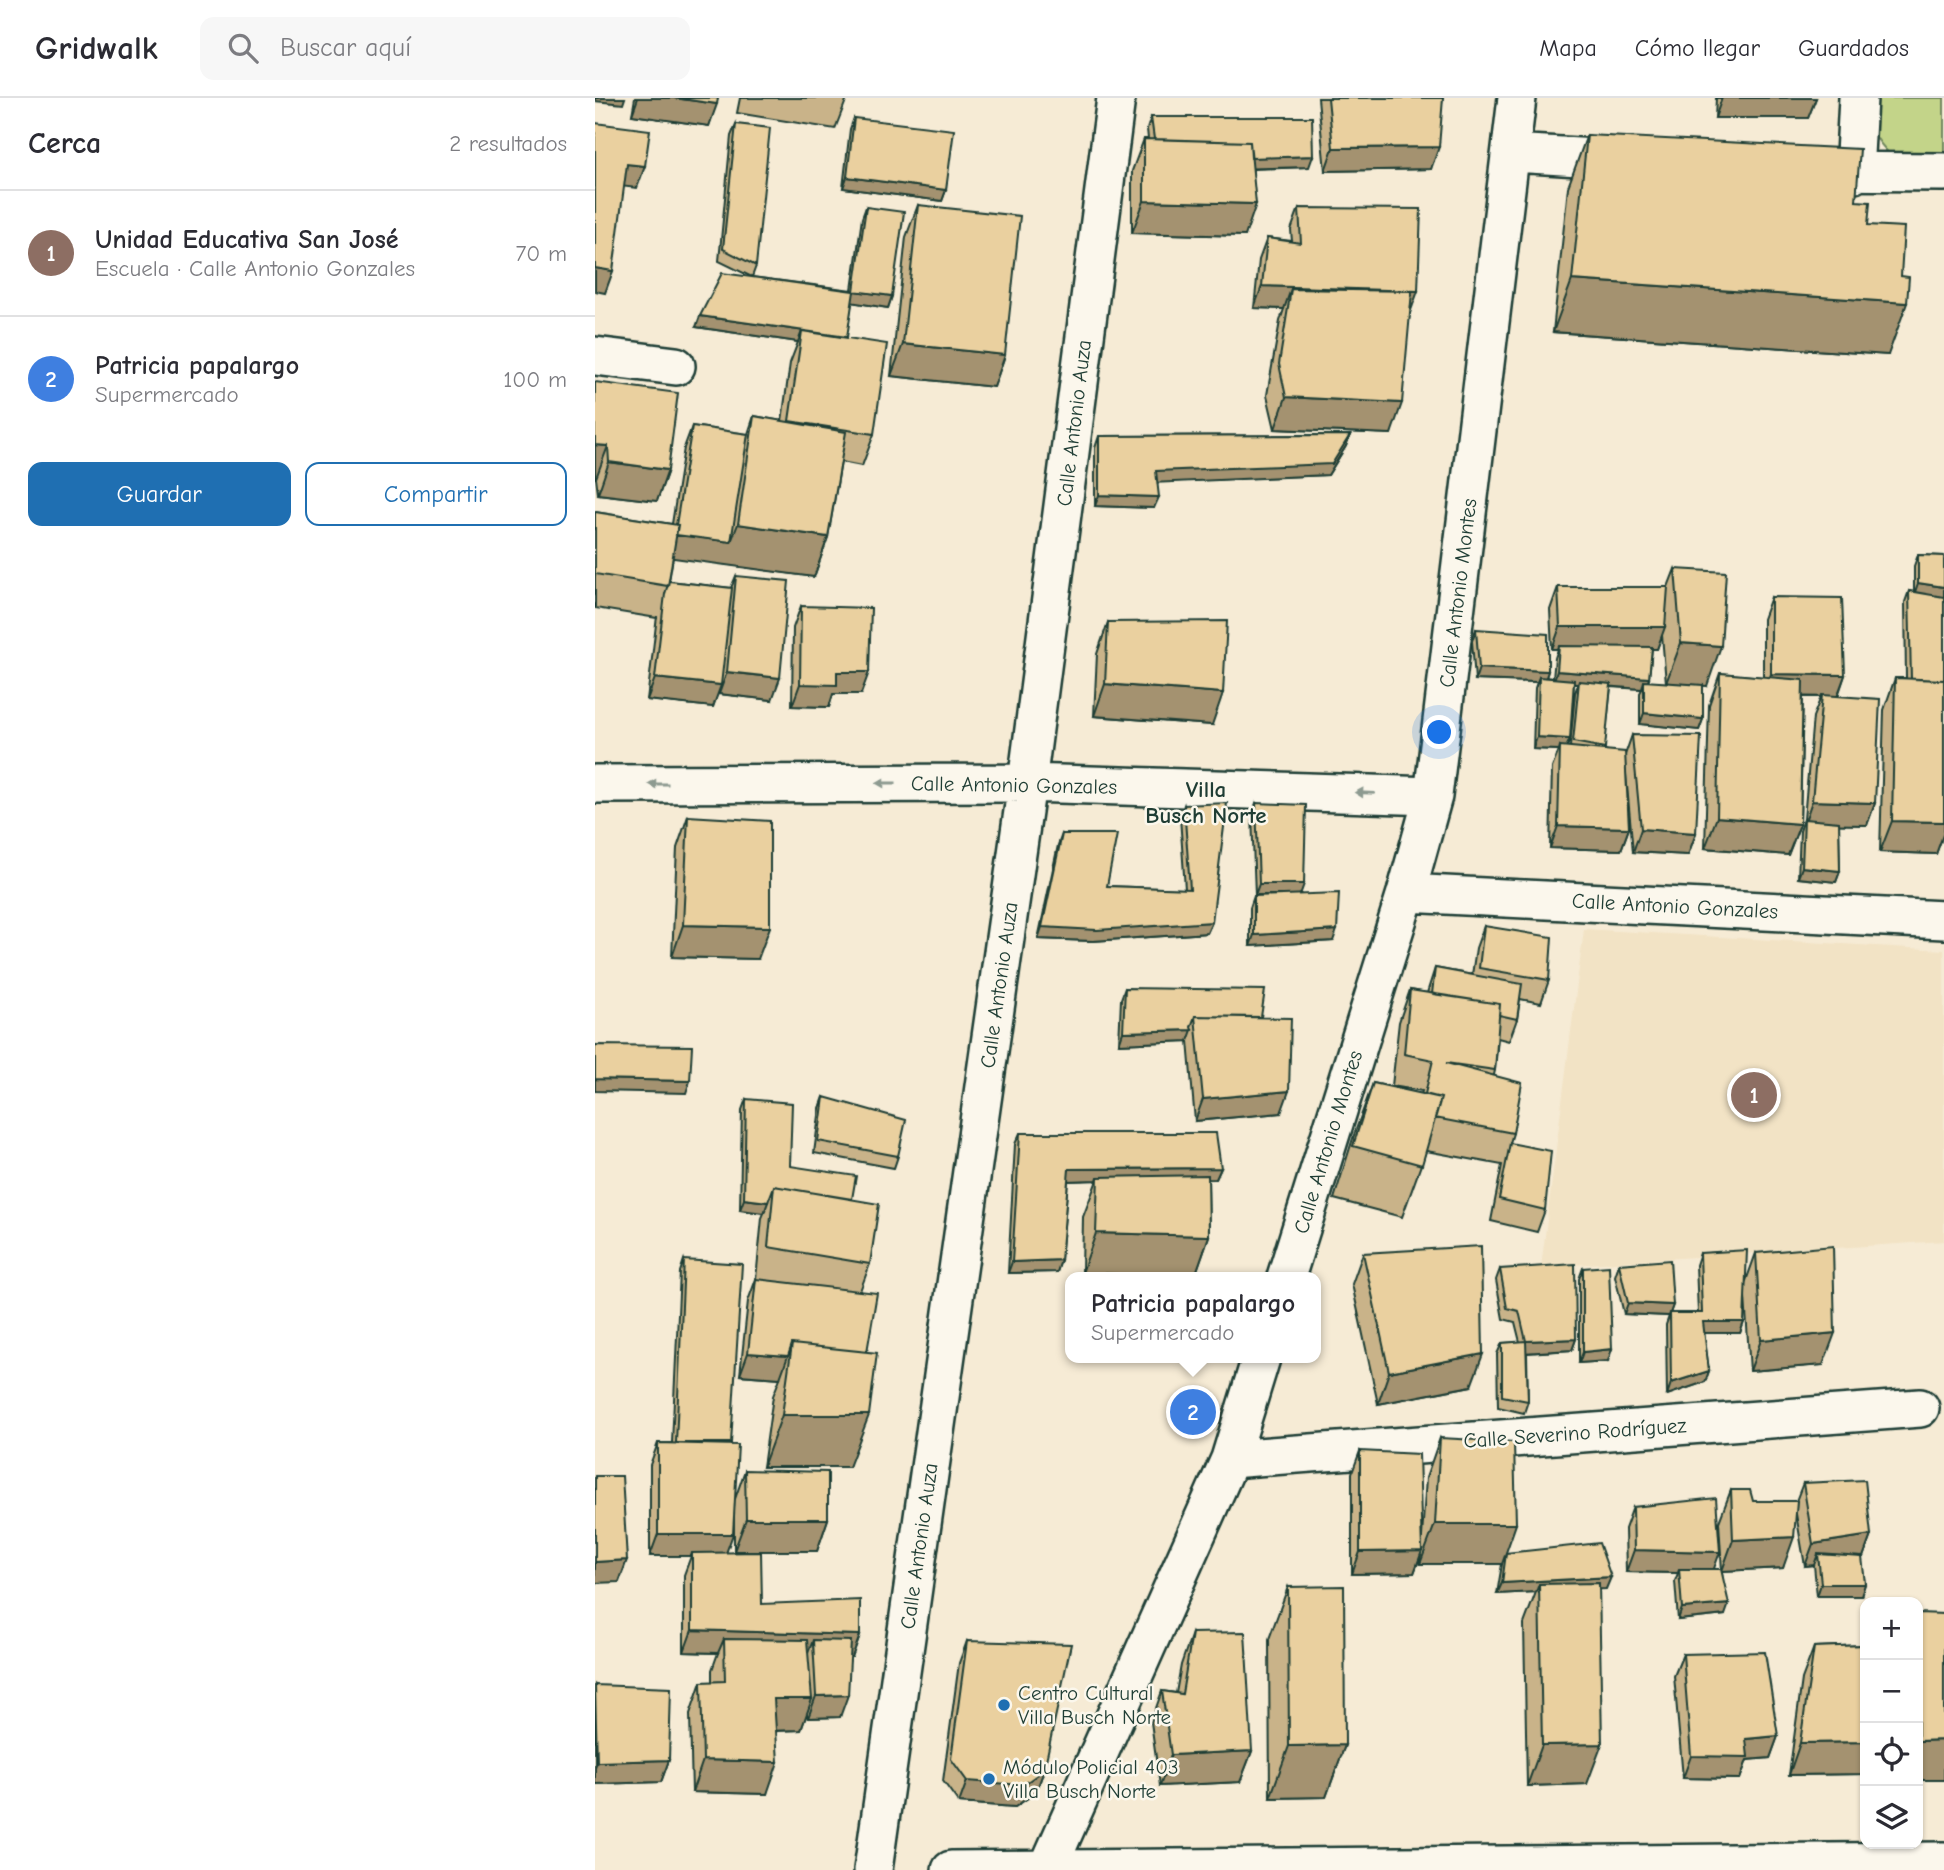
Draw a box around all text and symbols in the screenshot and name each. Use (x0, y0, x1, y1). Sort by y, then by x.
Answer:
search box (200, 17, 690, 80)
text: Gridwalk (35, 29, 158, 67)
icon: search (224, 29, 262, 67)
text: Buscar aquí (280, 33, 411, 63)
text: Mapa (1539, 34, 1597, 62)
text: Cómo llegar (1635, 34, 1760, 62)
text: Guardados (1798, 34, 1909, 62)
text: Cerca (28, 126, 101, 161)
text: 2 resultados (449, 130, 567, 157)
text: Unidad Educativa San José (95, 225, 399, 255)
text: 1 (46, 240, 56, 267)
text: 70 m (515, 240, 567, 267)
text: Escuela · Calle Antonio Gonzales (95, 255, 415, 282)
street label: Calle Antonio Auza (1052, 338, 1096, 508)
text: Patricia papalargo (95, 351, 299, 381)
text: 2 (45, 366, 57, 393)
text: 100 m (503, 366, 567, 393)
text: Supermercado (95, 381, 239, 408)
button: Guardar (28, 462, 291, 526)
button: Compartir (305, 462, 567, 526)
street label: Calle Antonio Montes (1434, 497, 1482, 689)
your location (1422, 715, 1456, 749)
street label: Calle Antonio Gonzales (911, 771, 1117, 799)
district label: Villa Busch Norte (1145, 776, 1267, 829)
one-way arrow (874, 777, 896, 789)
one-way arrow (647, 778, 669, 790)
one-way arrow (1354, 788, 1376, 799)
street label: Calle Antonio Gonzales (1571, 889, 1779, 923)
street label: Calle Antonio Auza (975, 900, 1023, 1070)
street label: Calle Antonio Montes (1289, 1048, 1367, 1236)
pin: 1 (1731, 1069, 1777, 1121)
popup (1065, 1272, 1321, 1363)
text: Patricia papalargo (1091, 1289, 1295, 1319)
text: Supermercado (1091, 1319, 1235, 1346)
pin: 2 (1170, 1386, 1216, 1438)
street label: Calle Severino Rodríguez (1463, 1413, 1687, 1453)
street label: Calle Antonio Auza (895, 1461, 943, 1631)
map controls (1860, 1597, 1923, 1849)
button: + (1860, 1597, 1923, 1660)
button: − (1860, 1660, 1923, 1723)
place label: Centro Cultural Villa Busch Norte (1018, 1681, 1171, 1729)
marker: Centro Cultural Villa Busch Norte (996, 1697, 1012, 1713)
button: locate (1860, 1723, 1923, 1786)
place label: Módulo Policial 403 Villa Busch Norte (1003, 1755, 1179, 1803)
marker: Módulo Policial 403 Villa Busch Norte (981, 1771, 997, 1787)
button: layers (1860, 1786, 1923, 1849)

